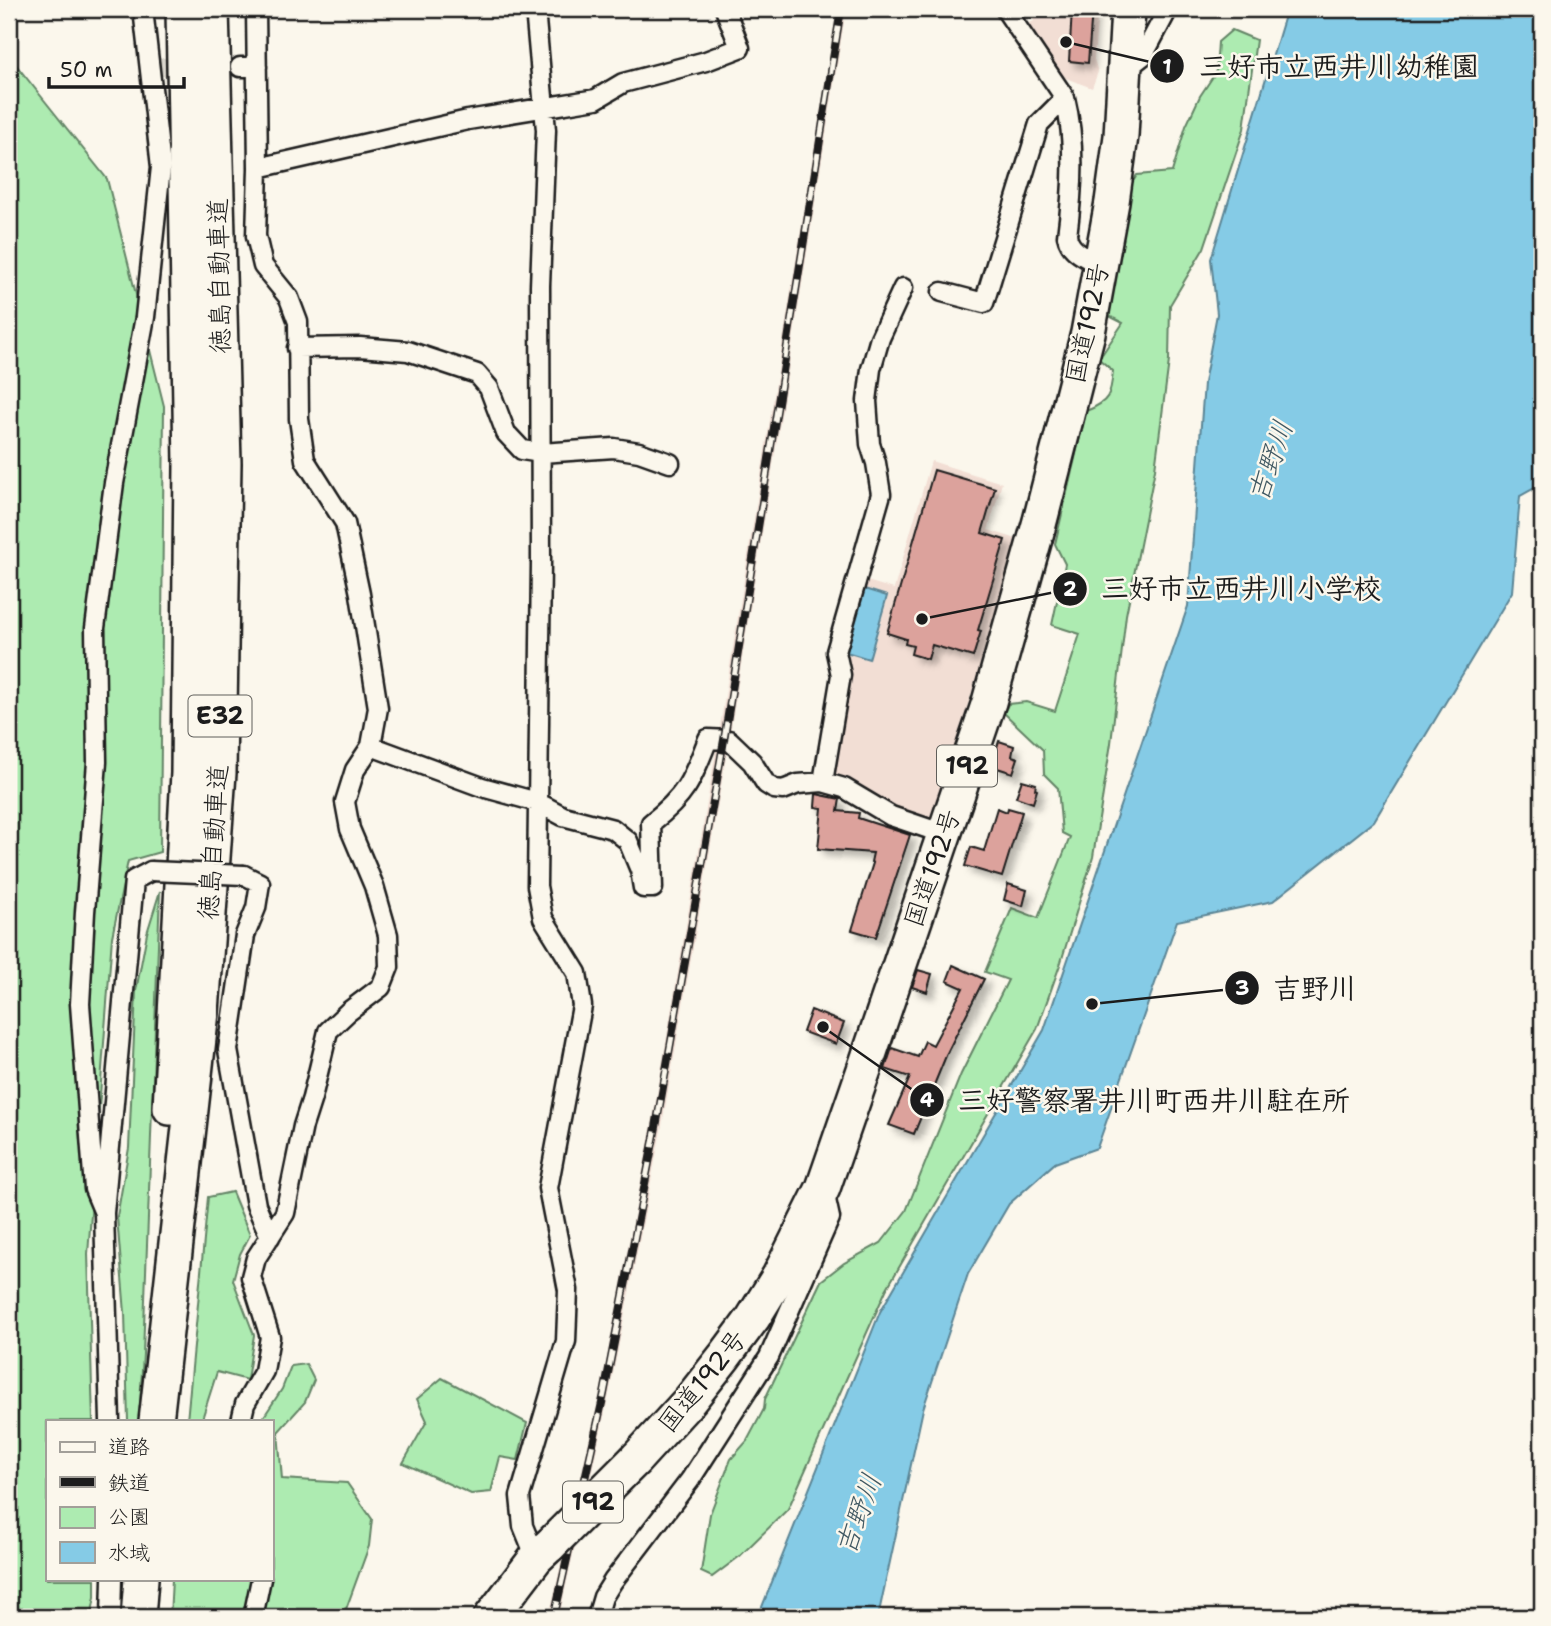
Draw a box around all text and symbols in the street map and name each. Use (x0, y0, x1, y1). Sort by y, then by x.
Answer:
callout: 三好市立西井川幼稚園 (1150, 42, 1493, 91)
scale bar (49, 46, 184, 90)
text: 三好市立西井川幼稚園 (1199, 47, 1479, 85)
text: 1 (1162, 53, 1172, 81)
text: 50 m (60, 56, 113, 84)
street label: 徳島自動車道 (200, 198, 237, 354)
street label: 国道192号 (1057, 259, 1116, 387)
water label: 吉野川 (1238, 415, 1302, 507)
callout: 三好市立西井川小学校 (1052, 564, 1395, 613)
text: 三好市立西井川小学校 (1101, 569, 1381, 607)
text: 2 (1063, 575, 1078, 603)
road number: E32 (188, 696, 252, 736)
road number: 192 (937, 746, 997, 786)
street label: 徳島自動車道 (190, 763, 235, 921)
street label: 国道192号 (895, 804, 968, 932)
callout: 吉野川 (1224, 963, 1371, 1012)
text: 吉野川 (1273, 969, 1357, 1007)
text: 3 (1235, 974, 1249, 1002)
callout: 三好警察署井川町西井川駐在所 (909, 1075, 1364, 1124)
text: 三好警察署井川町西井川駐在所 (958, 1081, 1350, 1119)
text: 4 (920, 1086, 935, 1114)
street label: 国道192号 (649, 1322, 754, 1439)
legend (46, 1420, 273, 1580)
text: 道路 (108, 1433, 150, 1461)
water label: 吉野川 (826, 1468, 890, 1560)
text: 鉄道 (108, 1469, 150, 1497)
road number: 192 (563, 1482, 623, 1522)
text: 公園 (108, 1503, 150, 1531)
text: 水域 (108, 1539, 150, 1567)

